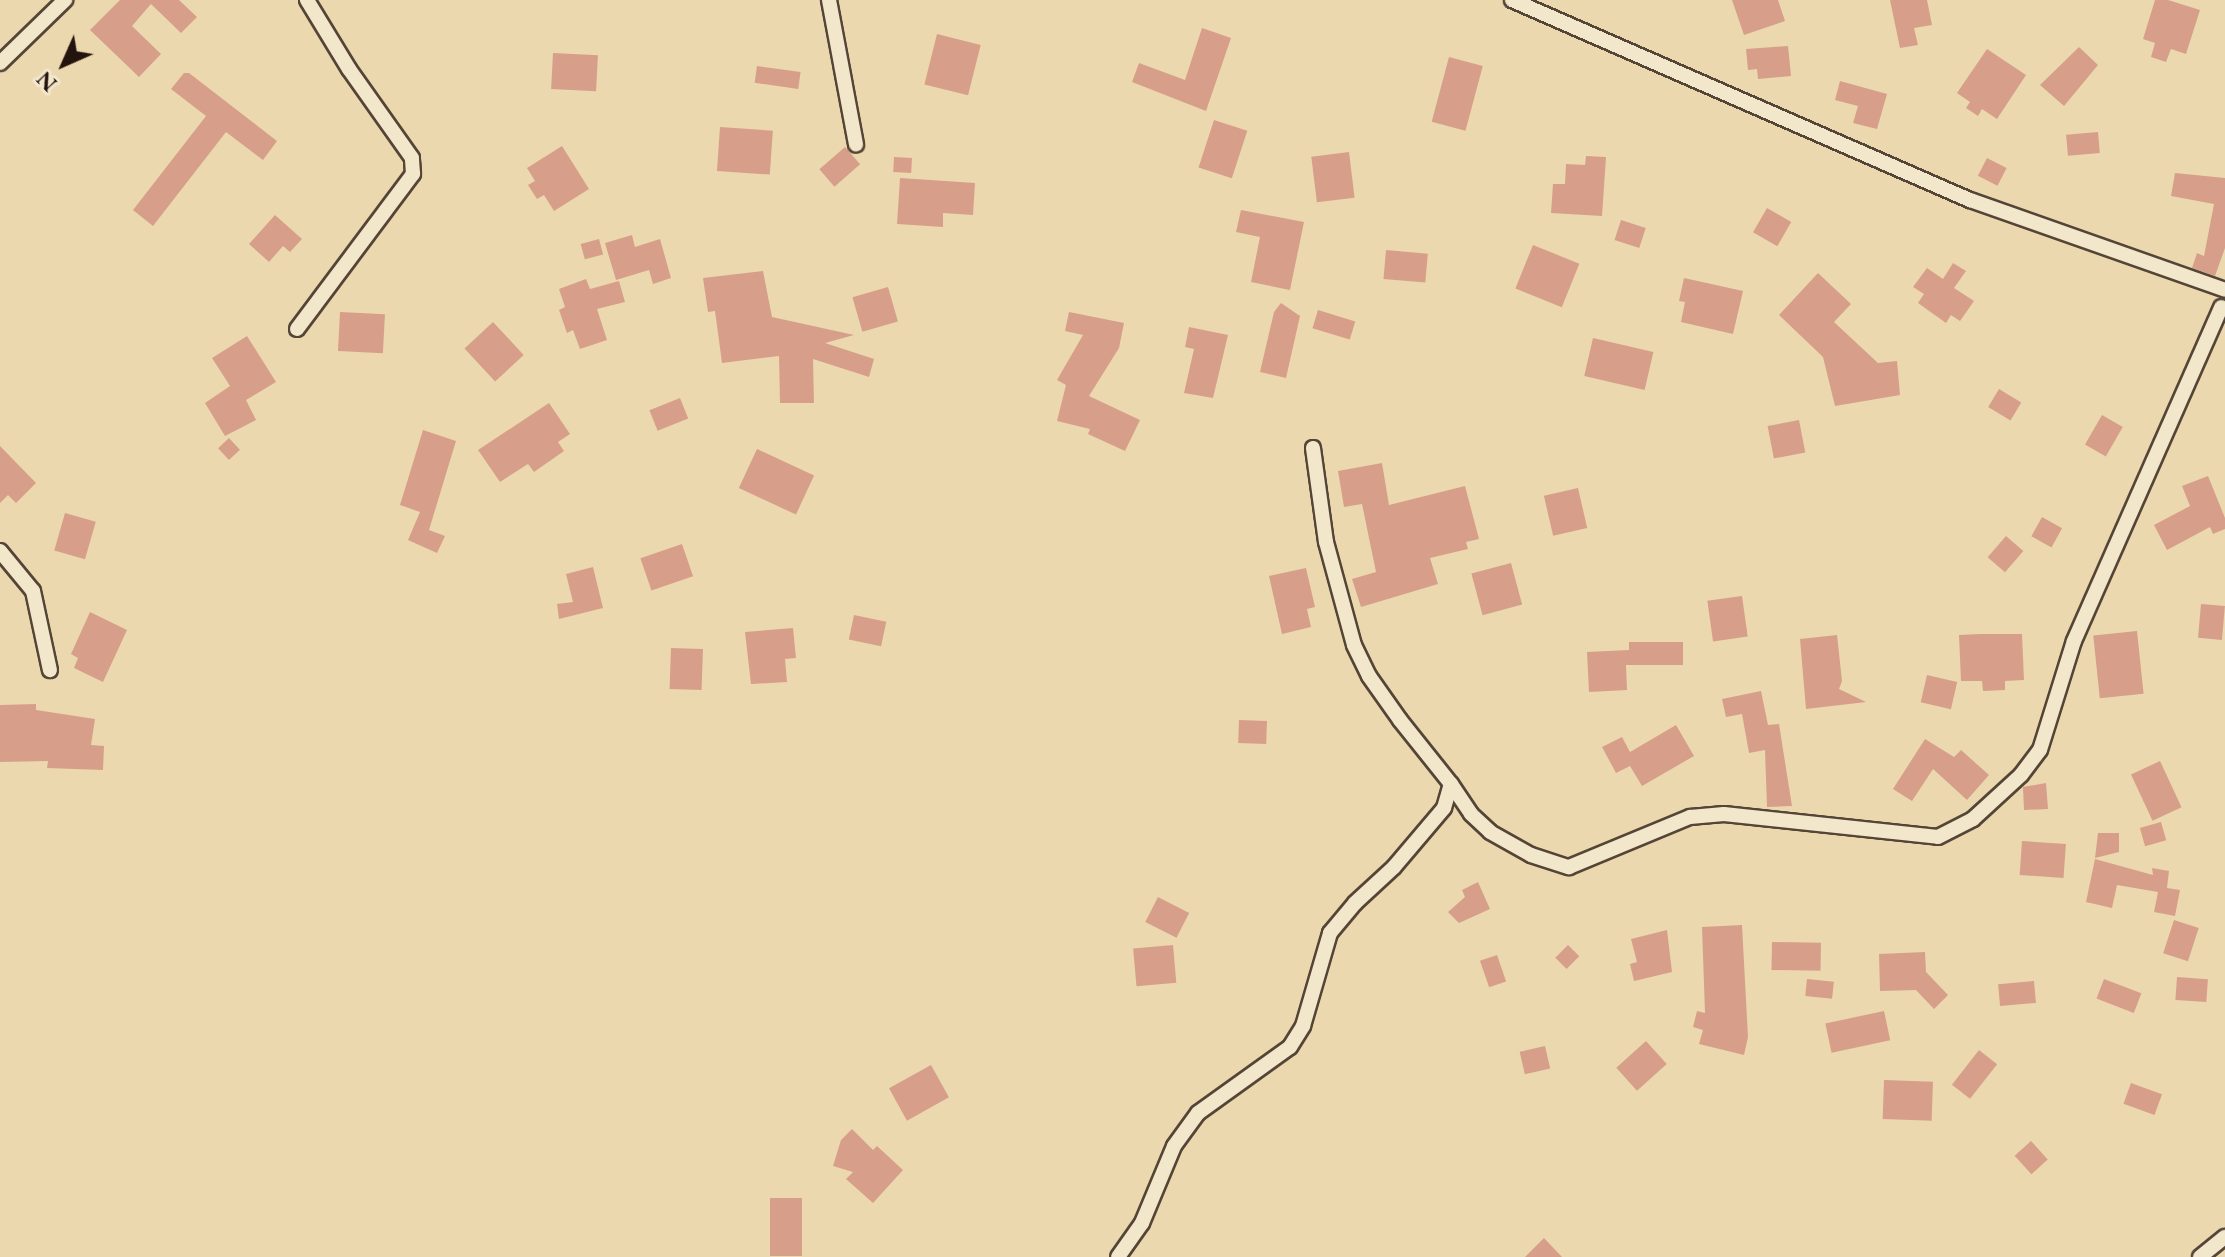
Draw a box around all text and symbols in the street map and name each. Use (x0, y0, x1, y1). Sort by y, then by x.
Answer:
north arrow (24, 24, 104, 104)
text: N (30, 65, 63, 98)

